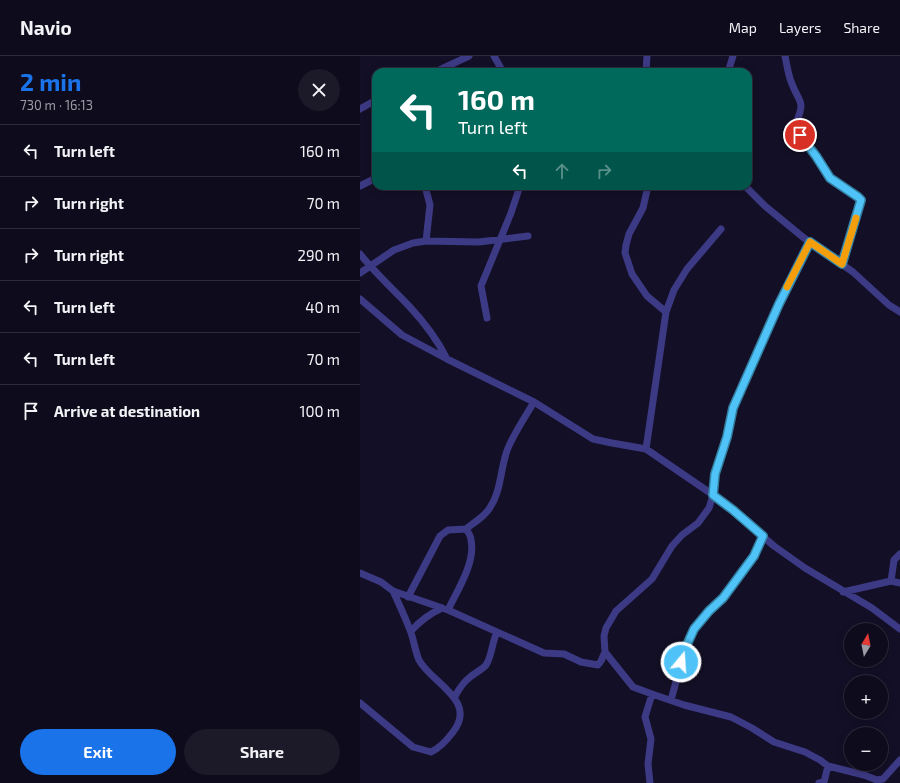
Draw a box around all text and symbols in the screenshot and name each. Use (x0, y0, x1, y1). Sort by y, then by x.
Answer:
text: Navio (20, 16, 72, 39)
text: Map (729, 19, 757, 36)
text: Layers (779, 19, 821, 36)
text: Share (843, 19, 880, 36)
text: 2 min (20, 67, 81, 96)
button: close (298, 69, 340, 111)
text: 160 m (458, 82, 535, 116)
icon: left (392, 84, 444, 136)
text: 730 m · 16:13 (20, 97, 93, 113)
text: Turn left (458, 116, 528, 138)
pin (783, 118, 817, 152)
icon: arrive (789, 124, 811, 146)
icon: left (20, 140, 42, 162)
text: Turn left (54, 142, 115, 160)
text: 160 m (300, 142, 340, 160)
icon: left (509, 160, 531, 182)
icon: ahead (551, 160, 573, 182)
icon: right (593, 160, 615, 182)
icon: right (20, 192, 42, 214)
text: Turn right (54, 194, 124, 212)
text: 70 m (307, 194, 340, 212)
icon: right (20, 244, 42, 266)
text: Turn right (54, 246, 124, 264)
text: 290 m (297, 246, 340, 264)
icon: left (20, 296, 42, 318)
text: Turn left (54, 298, 115, 316)
text: 40 m (305, 298, 340, 316)
icon: left (20, 348, 42, 370)
text: Turn left (54, 350, 115, 368)
text: 70 m (307, 350, 340, 368)
icon: arrive (20, 400, 42, 422)
text: Arrive at destination (54, 402, 200, 420)
text: 100 m (299, 402, 340, 420)
north arrow (844, 623, 888, 667)
map controls (844, 623, 888, 771)
position arrow (660, 641, 702, 683)
button: + (844, 675, 888, 719)
button: − (844, 727, 888, 771)
button: Exit (20, 729, 176, 775)
button: Share (184, 729, 340, 775)

